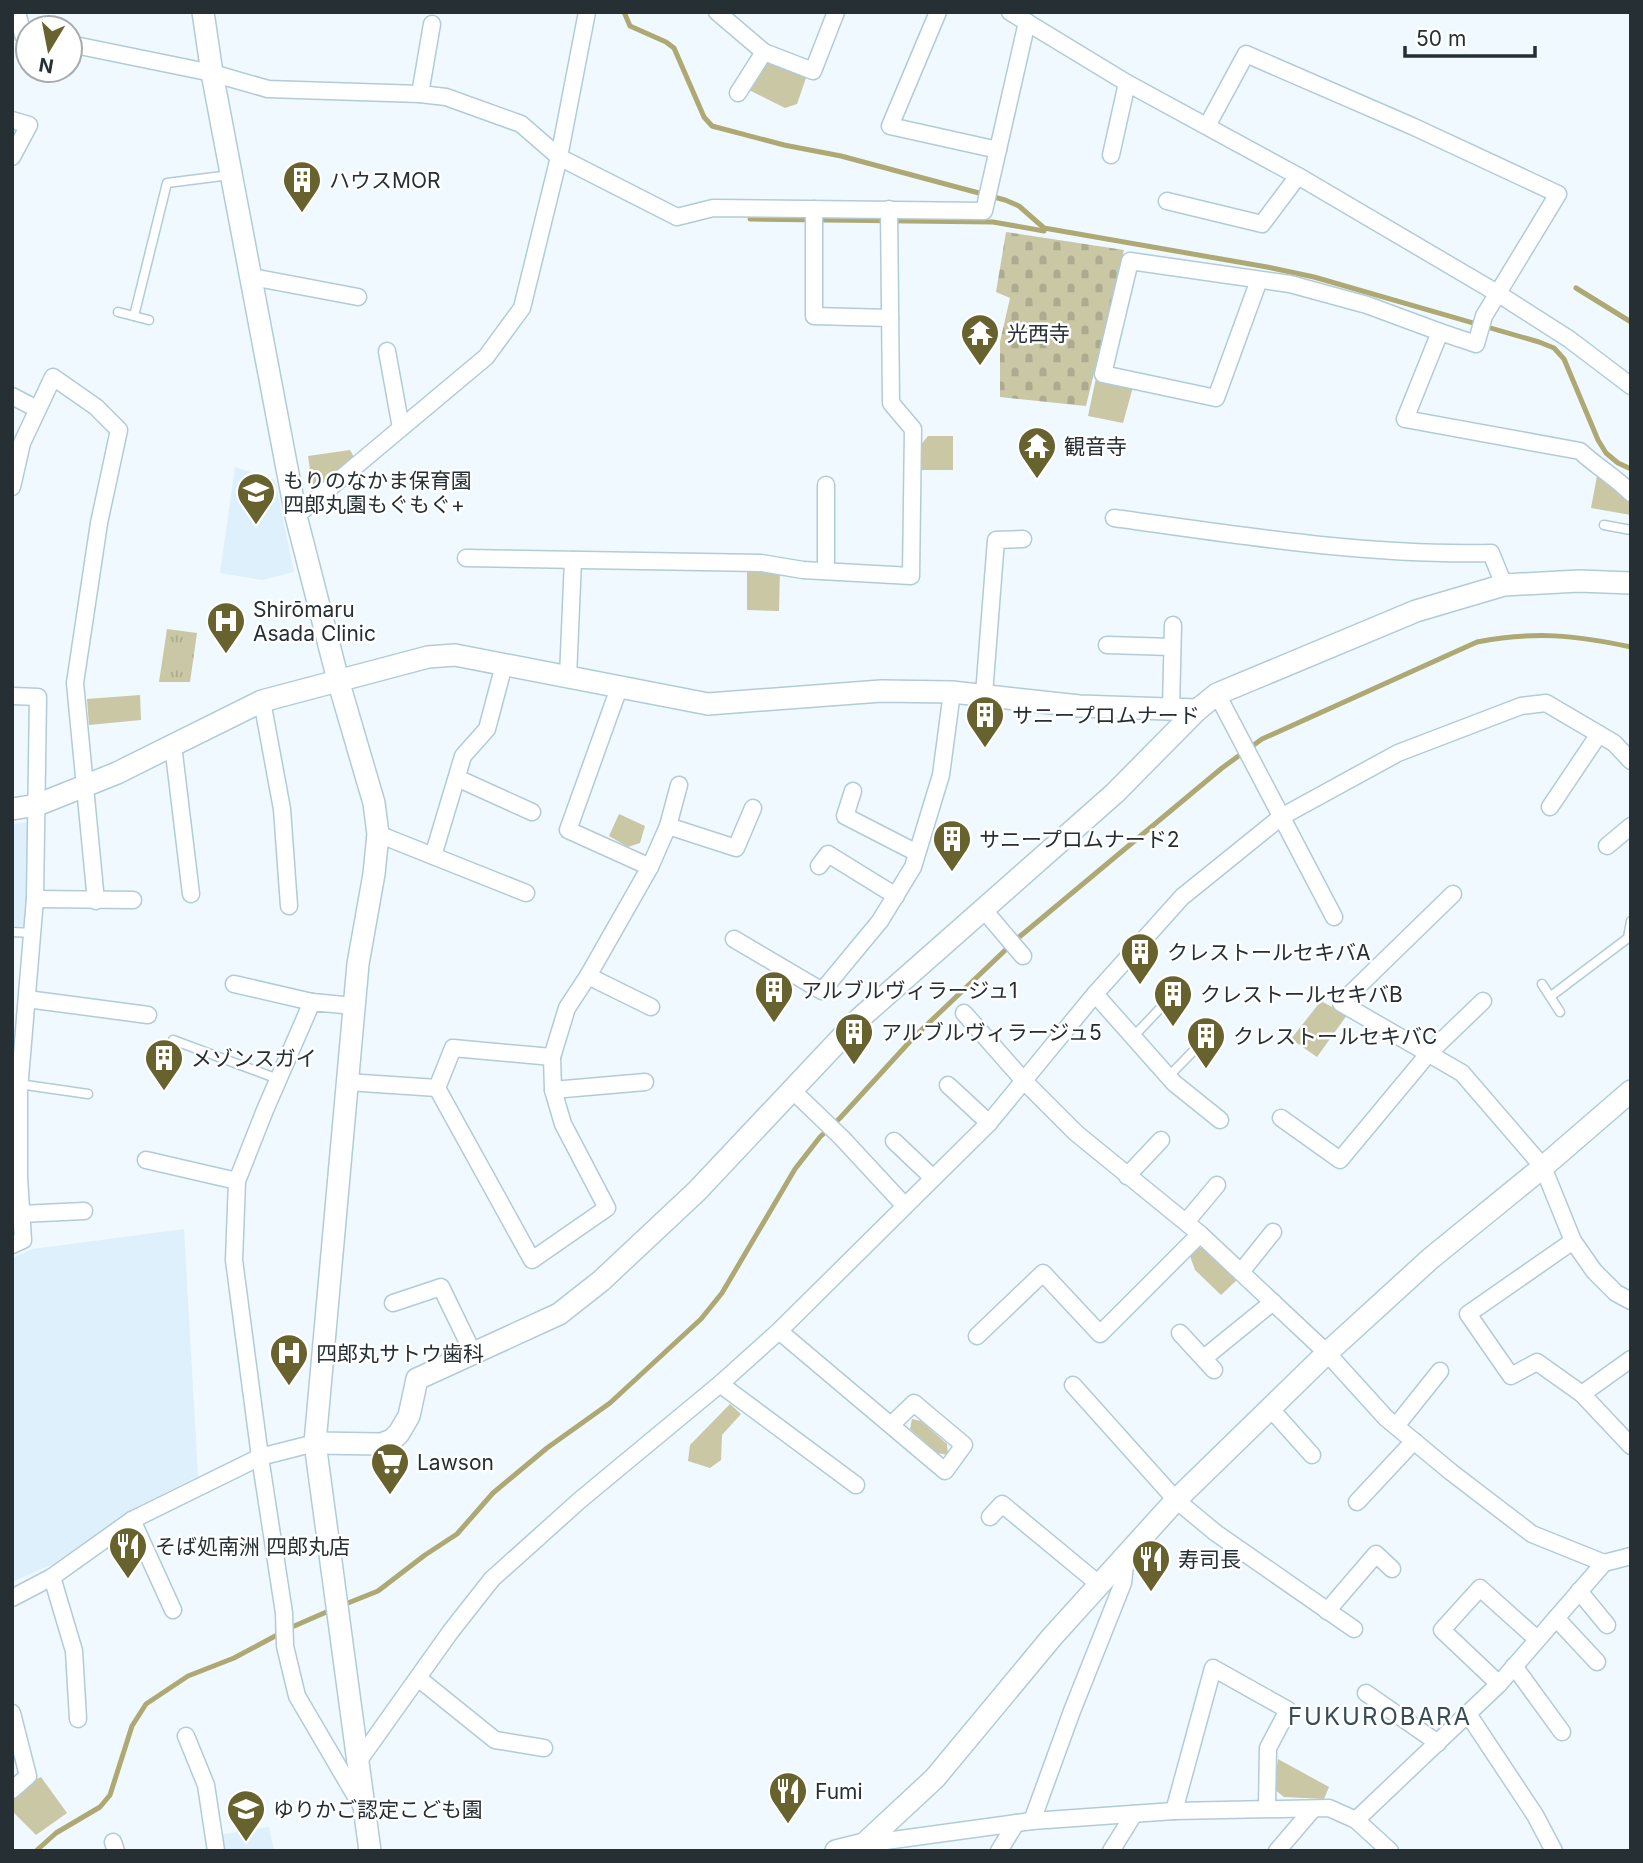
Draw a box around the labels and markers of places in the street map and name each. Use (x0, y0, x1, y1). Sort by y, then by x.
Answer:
building icon: ハウスMOR (281, 159, 323, 214)
place label: ハウスMOR (329, 168, 441, 193)
temple icon: 光西寺 (959, 312, 1001, 367)
place label: 光西寺 (1007, 321, 1070, 346)
temple icon: 観音寺 (1016, 425, 1058, 480)
place label: 観音寺 (1064, 434, 1127, 459)
place label: もりのなかま保育園 四郎丸園もぐもぐ+ (283, 468, 472, 517)
school or university icon: もりのなかま保育園 四郎丸園もぐもぐ+ (235, 471, 277, 526)
place label: Shirōmaru Asada Clinic (253, 597, 376, 646)
hospital icon: Shirōmaru Asada Clinic (205, 600, 247, 655)
building icon: サニープロムナード (964, 694, 1006, 749)
place label: サニープロムナード (1012, 703, 1200, 728)
building icon: サニープロムナード2 (931, 818, 973, 873)
place label: サニープロムナード2 (979, 827, 1180, 852)
building icon: クレストールセキバA (1119, 931, 1161, 986)
place label: クレストールセキバA (1167, 940, 1371, 965)
building icon: アルブルヴィラージュ1 (753, 969, 795, 1024)
building icon: クレストールセキバB (1152, 973, 1194, 1028)
place label: アルブルヴィラージュ1 (801, 978, 1017, 1003)
place label: クレストールセキバB (1200, 982, 1403, 1007)
building icon: アルブルヴィラージュ5 (833, 1011, 875, 1066)
building icon: クレストールセキバC (1185, 1015, 1227, 1070)
place label: アルブルヴィラージュ5 (881, 1020, 1102, 1045)
place label: クレストールセキバC (1233, 1024, 1437, 1049)
building icon: メゾンスガイ (143, 1037, 185, 1092)
place label: メゾンスガイ (191, 1046, 317, 1071)
hospital icon: 四郎丸サトウ歯科 (268, 1332, 310, 1387)
place label: 四郎丸サトウ歯科 (316, 1341, 484, 1366)
supermarket icon: Lawson (369, 1441, 411, 1496)
place label: Lawson (417, 1450, 494, 1475)
restaurant icon: そば処南洲 四郎丸店 (107, 1525, 149, 1580)
place label: そば処南洲 四郎丸店 (155, 1534, 350, 1559)
restaurant icon: 寿司長 (1130, 1538, 1172, 1593)
place label: 寿司長 (1178, 1547, 1241, 1572)
restaurant icon: Fumi (767, 1770, 809, 1825)
place label: Fumi (815, 1779, 863, 1804)
school or university icon: ゆりかご認定こども園 (225, 1788, 267, 1843)
place label: ゆりかご認定こども園 (273, 1797, 483, 1822)

